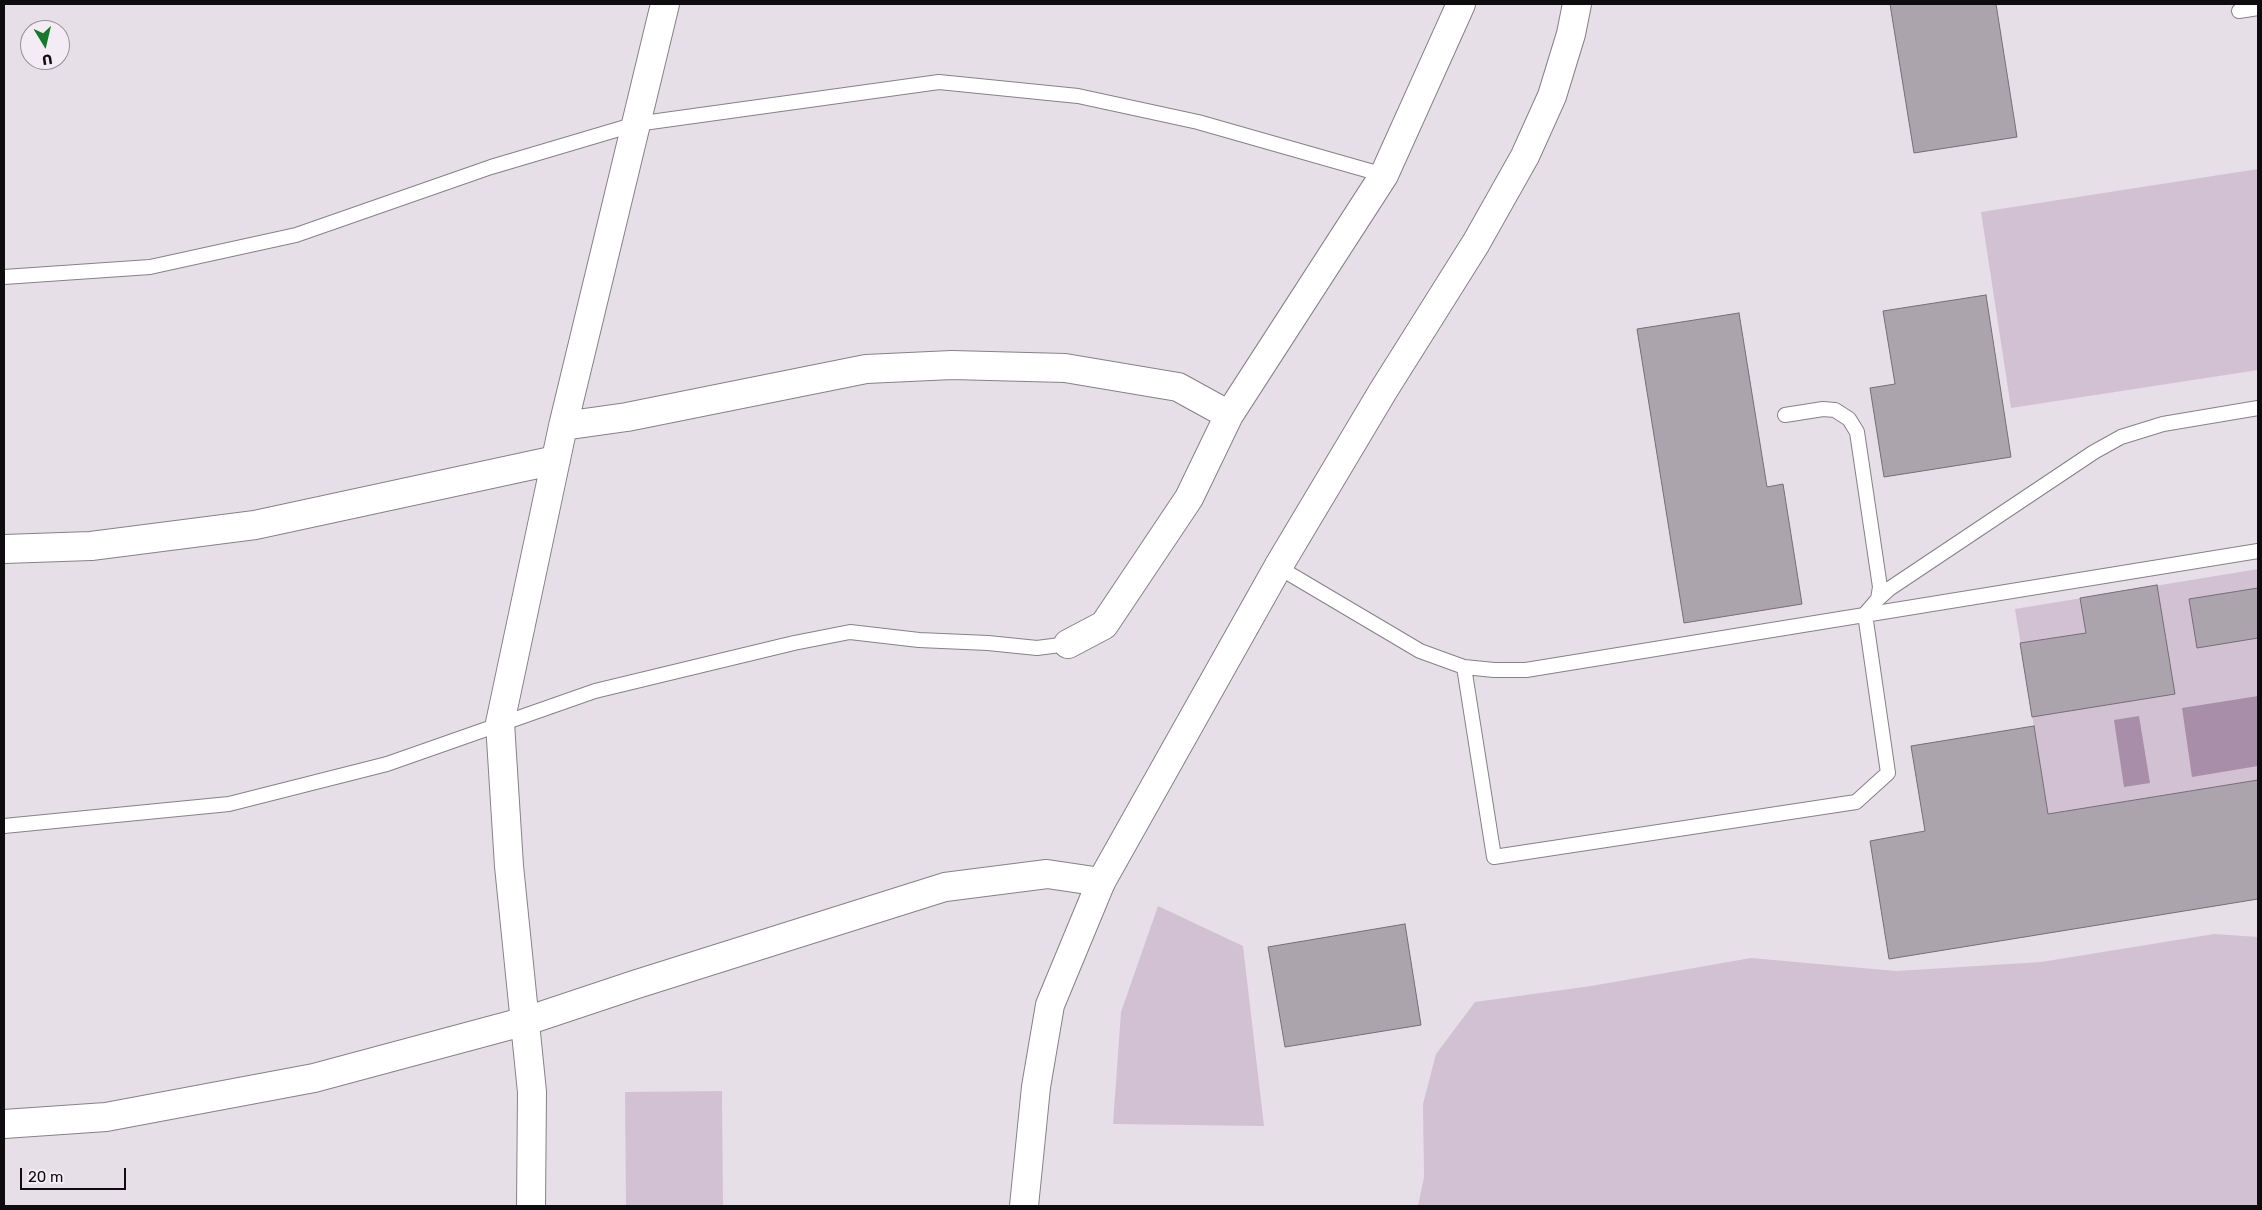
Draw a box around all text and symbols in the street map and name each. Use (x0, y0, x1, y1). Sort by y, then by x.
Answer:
north arrow (20, 20, 70, 70)
text: U (41, 50, 54, 69)
scale bar (22, 1158, 129, 1190)
text: 20 m (28, 1168, 63, 1186)

